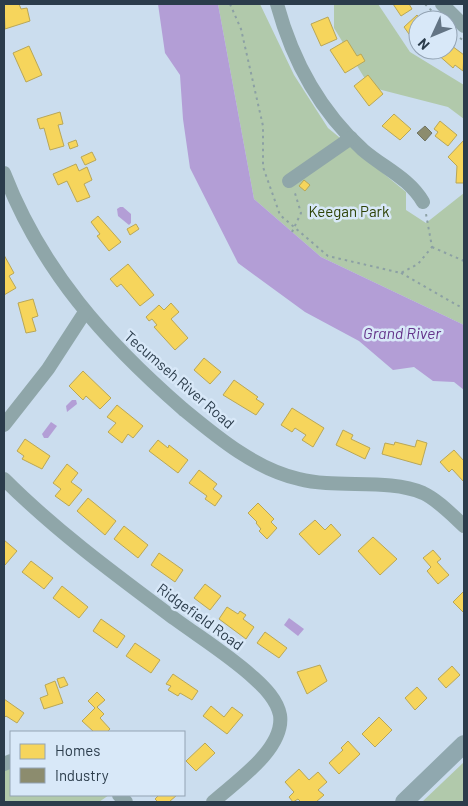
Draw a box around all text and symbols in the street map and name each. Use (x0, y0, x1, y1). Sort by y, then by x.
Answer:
north arrow (408, 10, 458, 60)
text: N (414, 35, 433, 54)
park label: Keegan Park (308, 202, 390, 220)
water label: Grand River (363, 323, 442, 342)
street label: Tecumseh River Road (121, 327, 238, 432)
street label: Ridgefield Road (154, 579, 247, 654)
legend (10, 731, 185, 796)
text: Homes (55, 741, 100, 759)
text: Industry (55, 766, 109, 784)

